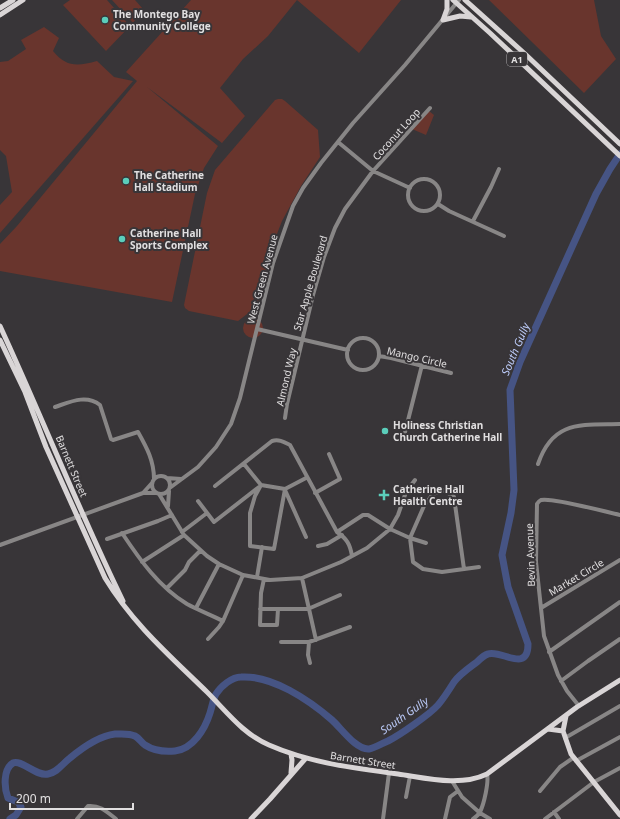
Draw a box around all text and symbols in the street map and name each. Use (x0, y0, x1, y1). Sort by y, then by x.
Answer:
place label: The Montego Bay Community College (113, 7, 211, 33)
marker: The Montego Bay Community College (100, 15, 110, 25)
road number: A1 (507, 52, 527, 66)
street label: Coconut Loop (369, 105, 423, 163)
place label: The Catherine Hall Stadium (134, 168, 204, 194)
marker: The Catherine Hall Stadium (121, 176, 131, 186)
place label: Catherine Hall Sports Complex (130, 226, 208, 252)
street label: West Green Avenue (243, 232, 281, 325)
marker: Catherine Hall Sports Complex (117, 234, 127, 244)
street label: Star Apple Boulevard (290, 234, 330, 332)
water label: South Gully (497, 320, 533, 378)
street label: Mango Circle (385, 343, 449, 371)
street label: Almond Way (273, 346, 300, 407)
place label: Holiness Christian Church Catherine Hall (393, 418, 502, 444)
marker: Holiness Christian Church Catherine Hall (380, 426, 390, 436)
street label: Barnett Street (53, 433, 91, 499)
place label: Catherine Hall Health Centre (393, 482, 464, 508)
marker: Catherine Hall Health Centre (378, 489, 390, 501)
street label: Bevin Avenue (522, 523, 538, 587)
street label: Market Circle (546, 555, 606, 599)
water label: South Gully (377, 692, 432, 737)
street label: Barnett Street (329, 748, 397, 772)
scale bar (10, 785, 133, 811)
text: 200 m (16, 790, 51, 807)

